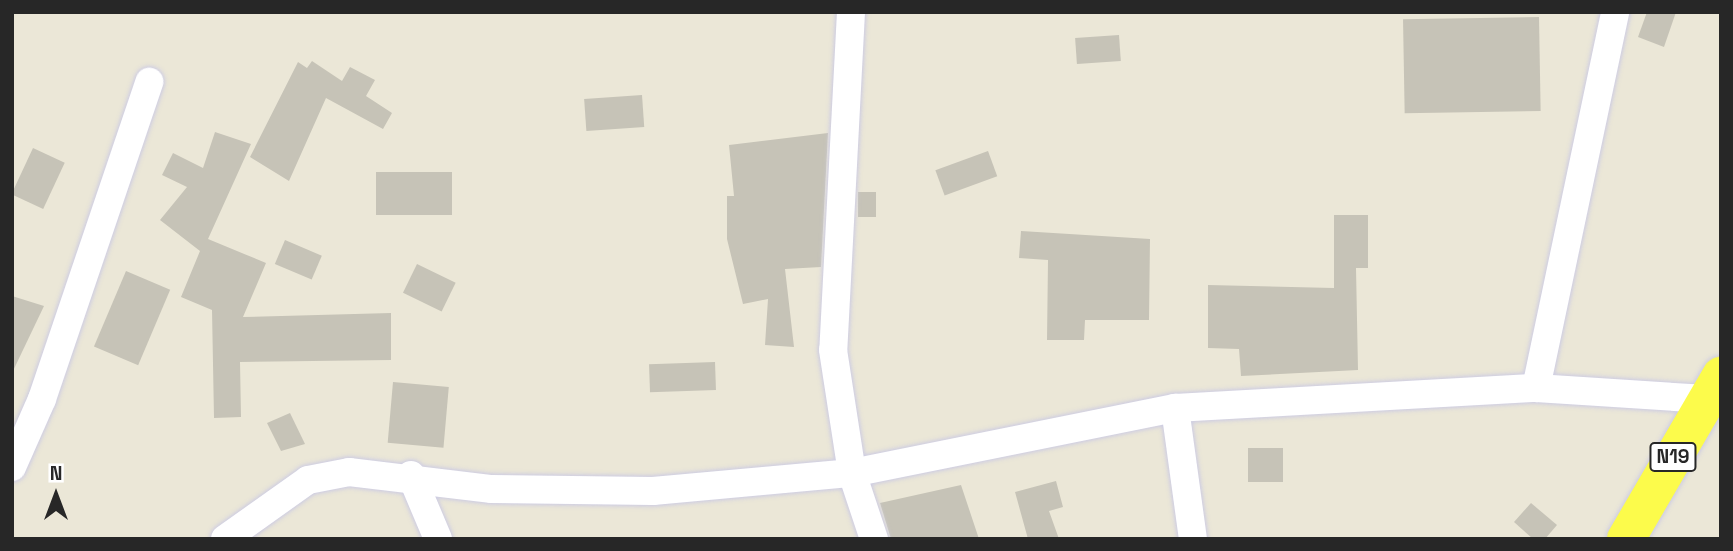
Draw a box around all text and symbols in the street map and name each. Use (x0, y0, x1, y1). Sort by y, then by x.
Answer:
road number: N19 (1648, 442, 1698, 472)
north arrow (21, 460, 91, 530)
text: N (50, 461, 62, 486)

